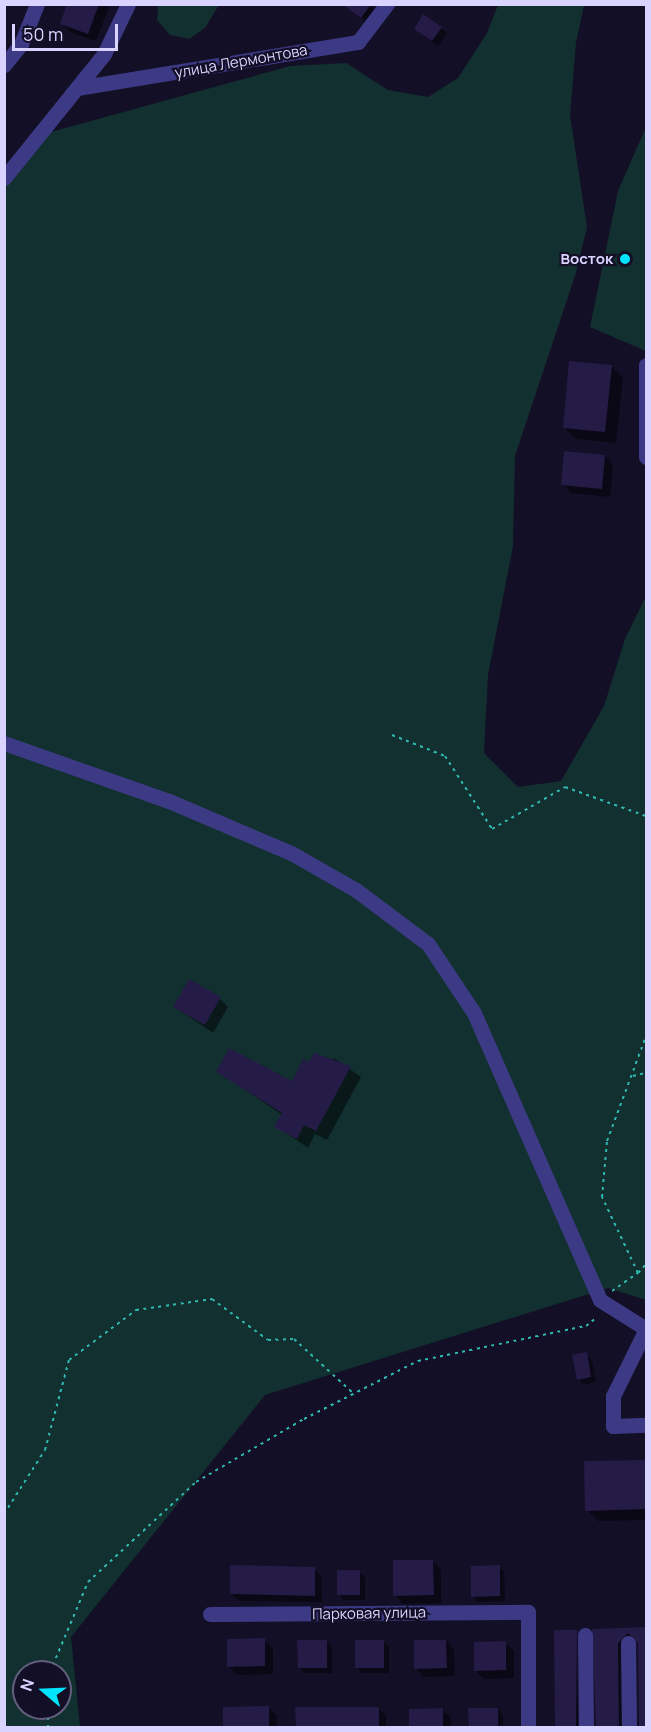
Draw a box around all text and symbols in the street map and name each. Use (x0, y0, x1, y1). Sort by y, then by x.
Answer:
scale bar (15, 12, 122, 50)
text: 50 m (23, 22, 63, 46)
street label: улица Лермонтова (173, 40, 309, 82)
place label: Восток (561, 250, 613, 268)
marker: Восток (618, 252, 632, 266)
street label: Парковая улица (312, 1603, 426, 1623)
north arrow (12, 1660, 72, 1720)
text: N (15, 1676, 39, 1694)

